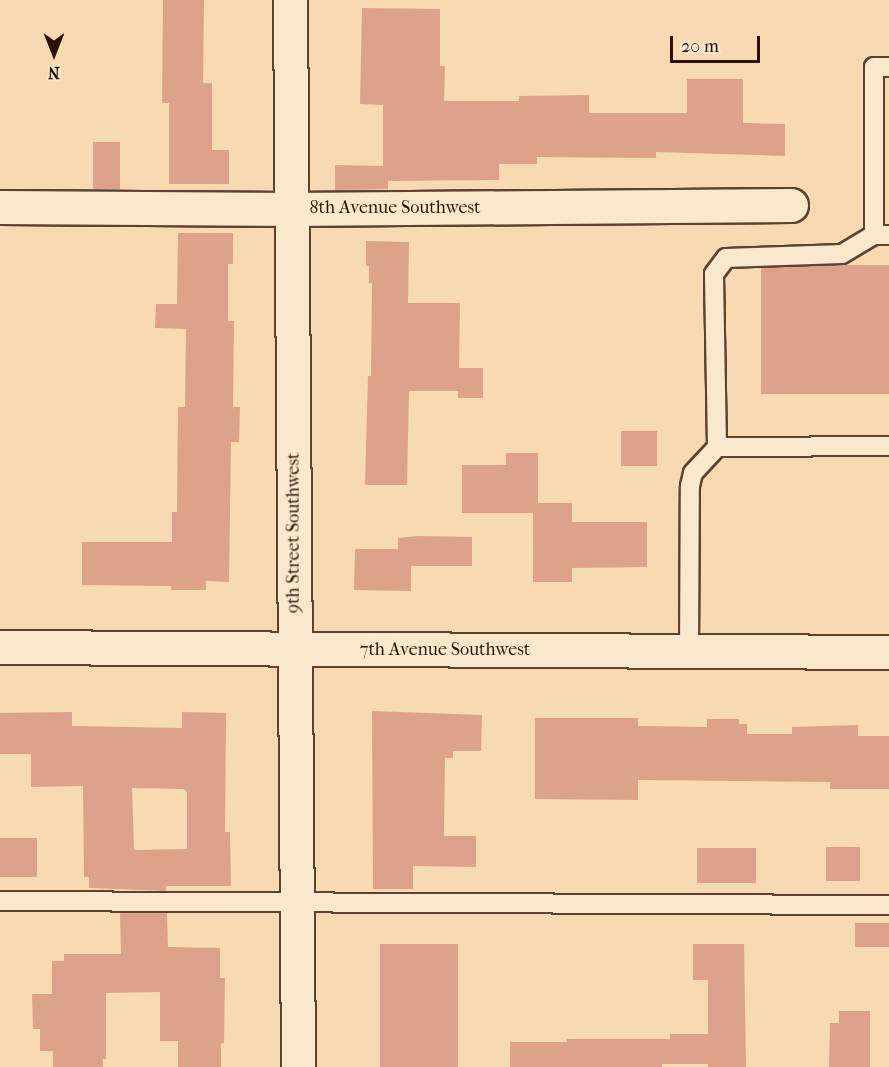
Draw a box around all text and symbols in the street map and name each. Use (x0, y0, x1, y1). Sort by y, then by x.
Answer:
north arrow (24, 24, 84, 84)
scale bar (673, 24, 763, 62)
text: 20 m (681, 36, 719, 57)
text: N (48, 63, 60, 82)
street label: 8th Avenue Southwest (310, 197, 480, 219)
street label: 9th Street Southwest (283, 453, 305, 613)
street label: 7th Avenue Southwest (360, 639, 530, 661)

